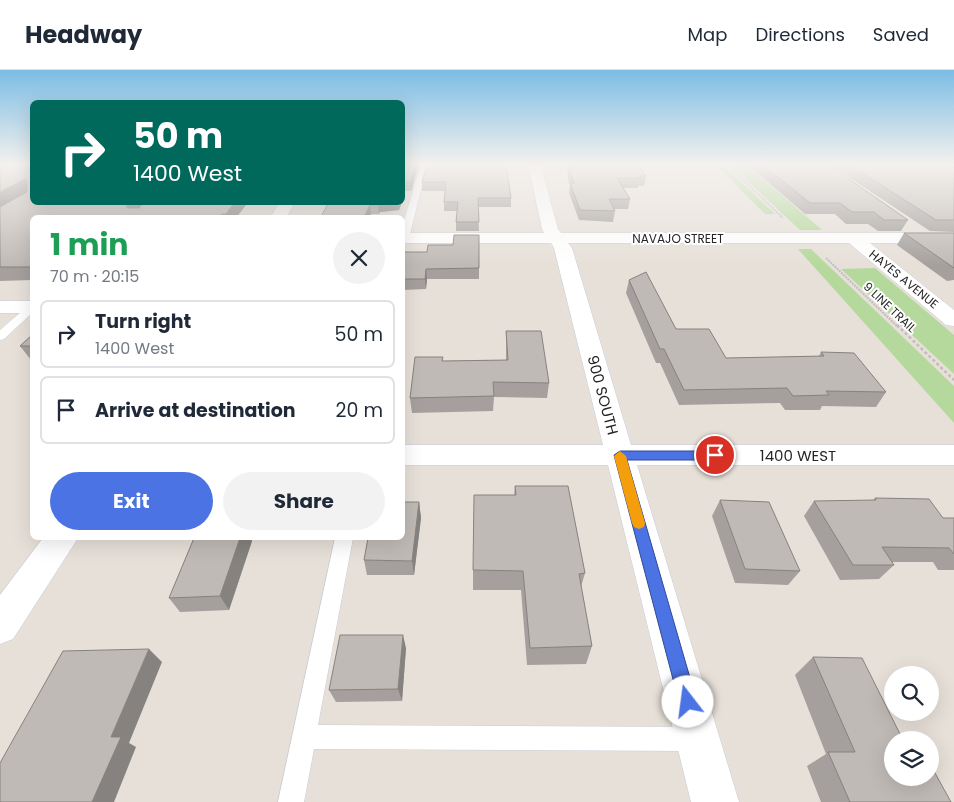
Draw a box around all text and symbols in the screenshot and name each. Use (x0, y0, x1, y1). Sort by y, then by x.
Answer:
text: Headway (25, 18, 142, 51)
text: Map (688, 22, 727, 47)
text: Directions (755, 22, 845, 47)
text: Saved (873, 22, 929, 47)
text: 50 m (133, 111, 223, 160)
icon: right (50, 120, 115, 185)
text: 1400 West (133, 158, 242, 189)
text: 1 min (50, 223, 128, 266)
street label: NAVAJO STREET (632, 230, 724, 247)
button: close (333, 232, 385, 284)
street label: HAYES AVENUE (866, 246, 942, 312)
text: 70 m · 20:15 (50, 265, 139, 288)
street label: 9 LINE TRAIL (860, 278, 920, 336)
text: Turn right (95, 308, 191, 335)
icon: right (52, 320, 80, 348)
text: 50 m (334, 321, 383, 348)
text: 1400 West (95, 337, 174, 360)
street label: 900 SOUTH (582, 353, 624, 437)
icon: arrive (52, 396, 80, 424)
text: Arrive at destination (95, 397, 296, 424)
text: 20 m (335, 397, 383, 424)
pin (694, 434, 736, 476)
icon: arrive (701, 441, 729, 469)
street label: 1400 WEST (760, 445, 836, 466)
button: Exit (50, 472, 213, 530)
button: Share (223, 472, 385, 530)
map controls (884, 666, 939, 786)
button: search (884, 666, 939, 721)
position arrow (661, 675, 713, 727)
button: layers (884, 731, 939, 786)

